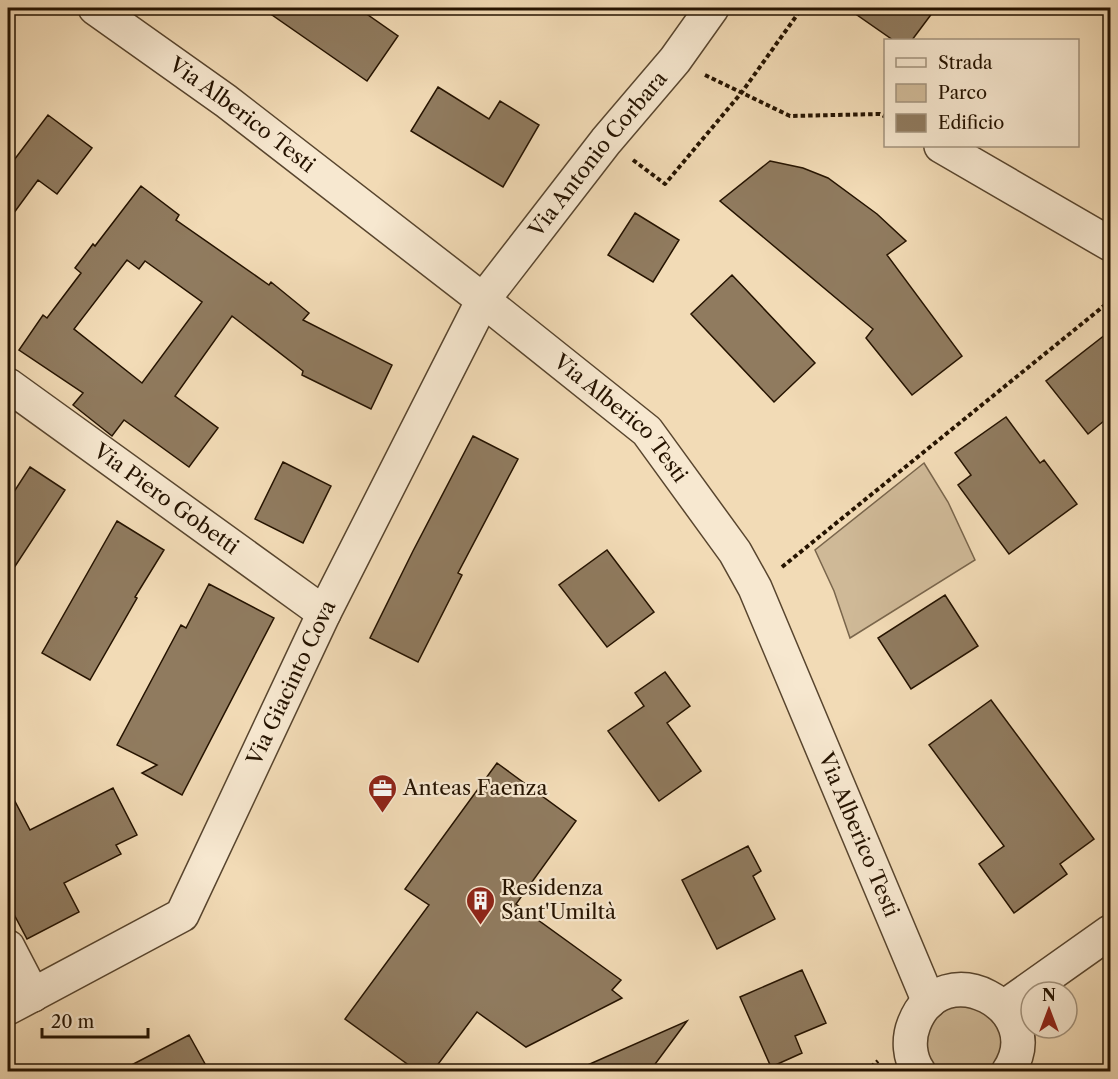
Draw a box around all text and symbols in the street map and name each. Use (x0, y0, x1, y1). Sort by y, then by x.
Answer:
legend (884, 39, 1079, 147)
street label: Via Alberico Testi (164, 51, 320, 177)
text: Strada (938, 52, 993, 74)
street label: Via Antonio Corbara (523, 65, 673, 242)
text: Parco (938, 82, 987, 104)
text: Edificio (938, 112, 1004, 134)
street label: Via Alberico Testi (548, 348, 693, 487)
street label: Via Piero Gobetti (88, 437, 244, 559)
street label: Via Giacinto Cova (241, 595, 341, 770)
street label: Via Alberico Testi (813, 748, 905, 920)
office icon: Anteas Faenza (366, 772, 398, 814)
place label: Anteas Faenza (402, 775, 548, 800)
place label: Residenza Sant'Umiltà (501, 875, 617, 924)
building icon: Residenza Sant'Umiltà (464, 884, 496, 926)
north arrow (1019, 980, 1079, 1040)
text: N (1042, 985, 1056, 1005)
scale bar (42, 1001, 148, 1039)
text: 20 m (51, 1011, 95, 1033)

